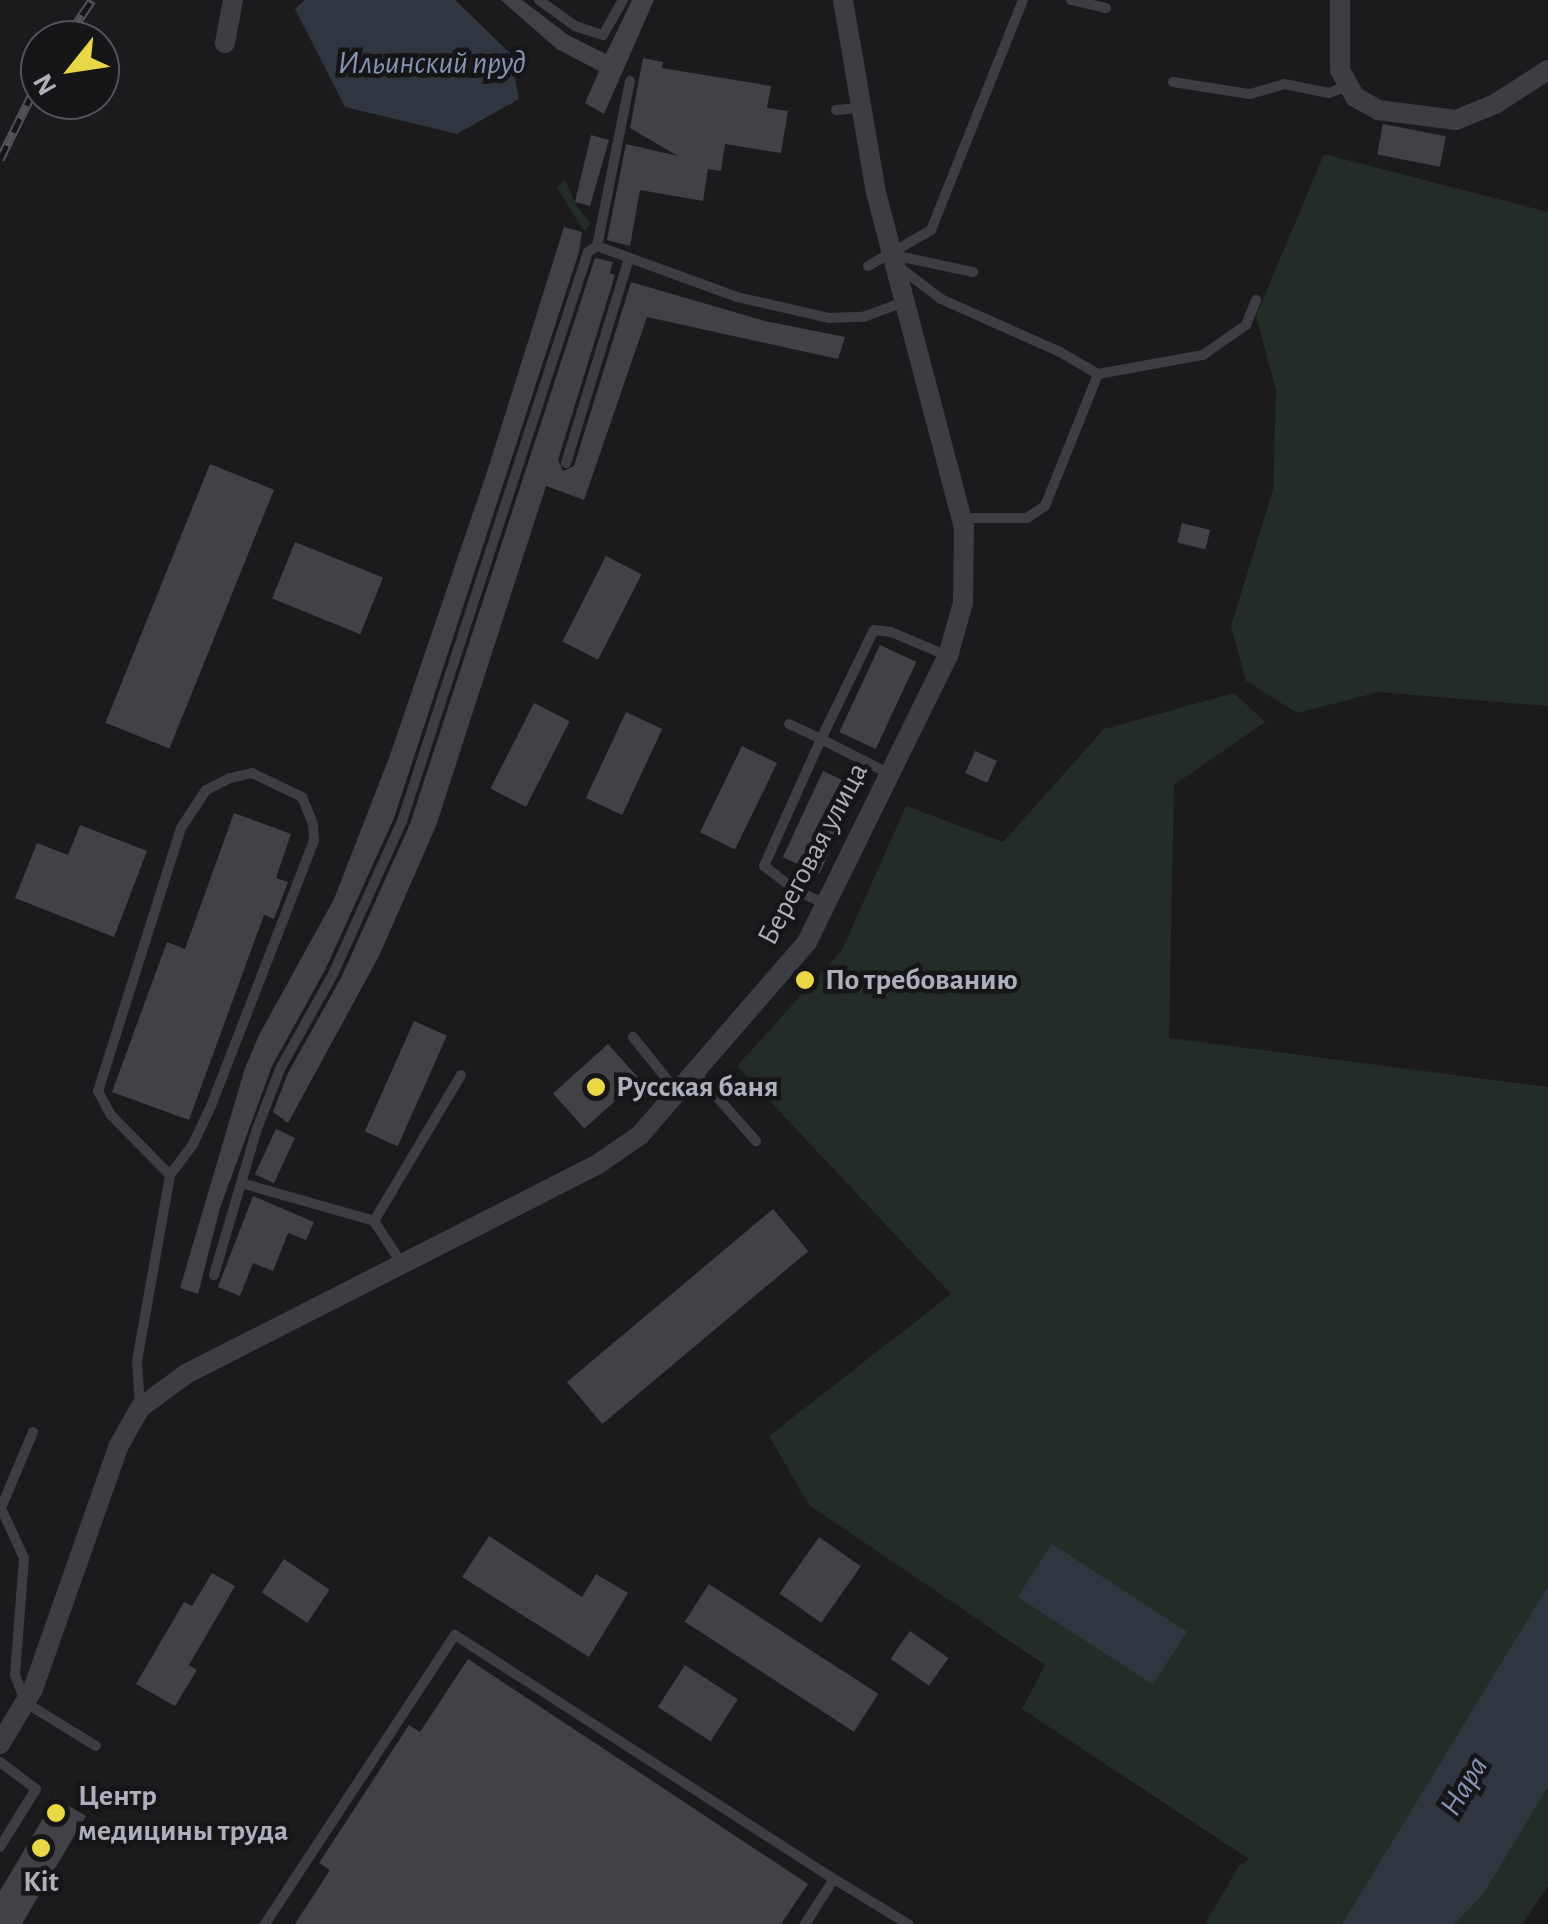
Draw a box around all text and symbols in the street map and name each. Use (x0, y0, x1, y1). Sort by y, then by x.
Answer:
north arrow (20, 20, 120, 120)
water label: Ильинский пруд (338, 44, 526, 82)
text: N (29, 69, 63, 99)
street label: Береговая улица (750, 757, 876, 951)
place label: По требованию (825, 962, 1018, 998)
marker: По требованию (794, 969, 816, 991)
place label: Русская баня (616, 1069, 779, 1105)
marker: Русская баня (585, 1076, 607, 1098)
water label: Нара (1431, 1749, 1497, 1823)
place label: Центр медицины труда (78, 1778, 288, 1848)
marker: Центр медицины труда (43, 1800, 69, 1826)
marker: Kit (30, 1837, 52, 1859)
place label: Kit (23, 1864, 59, 1900)

